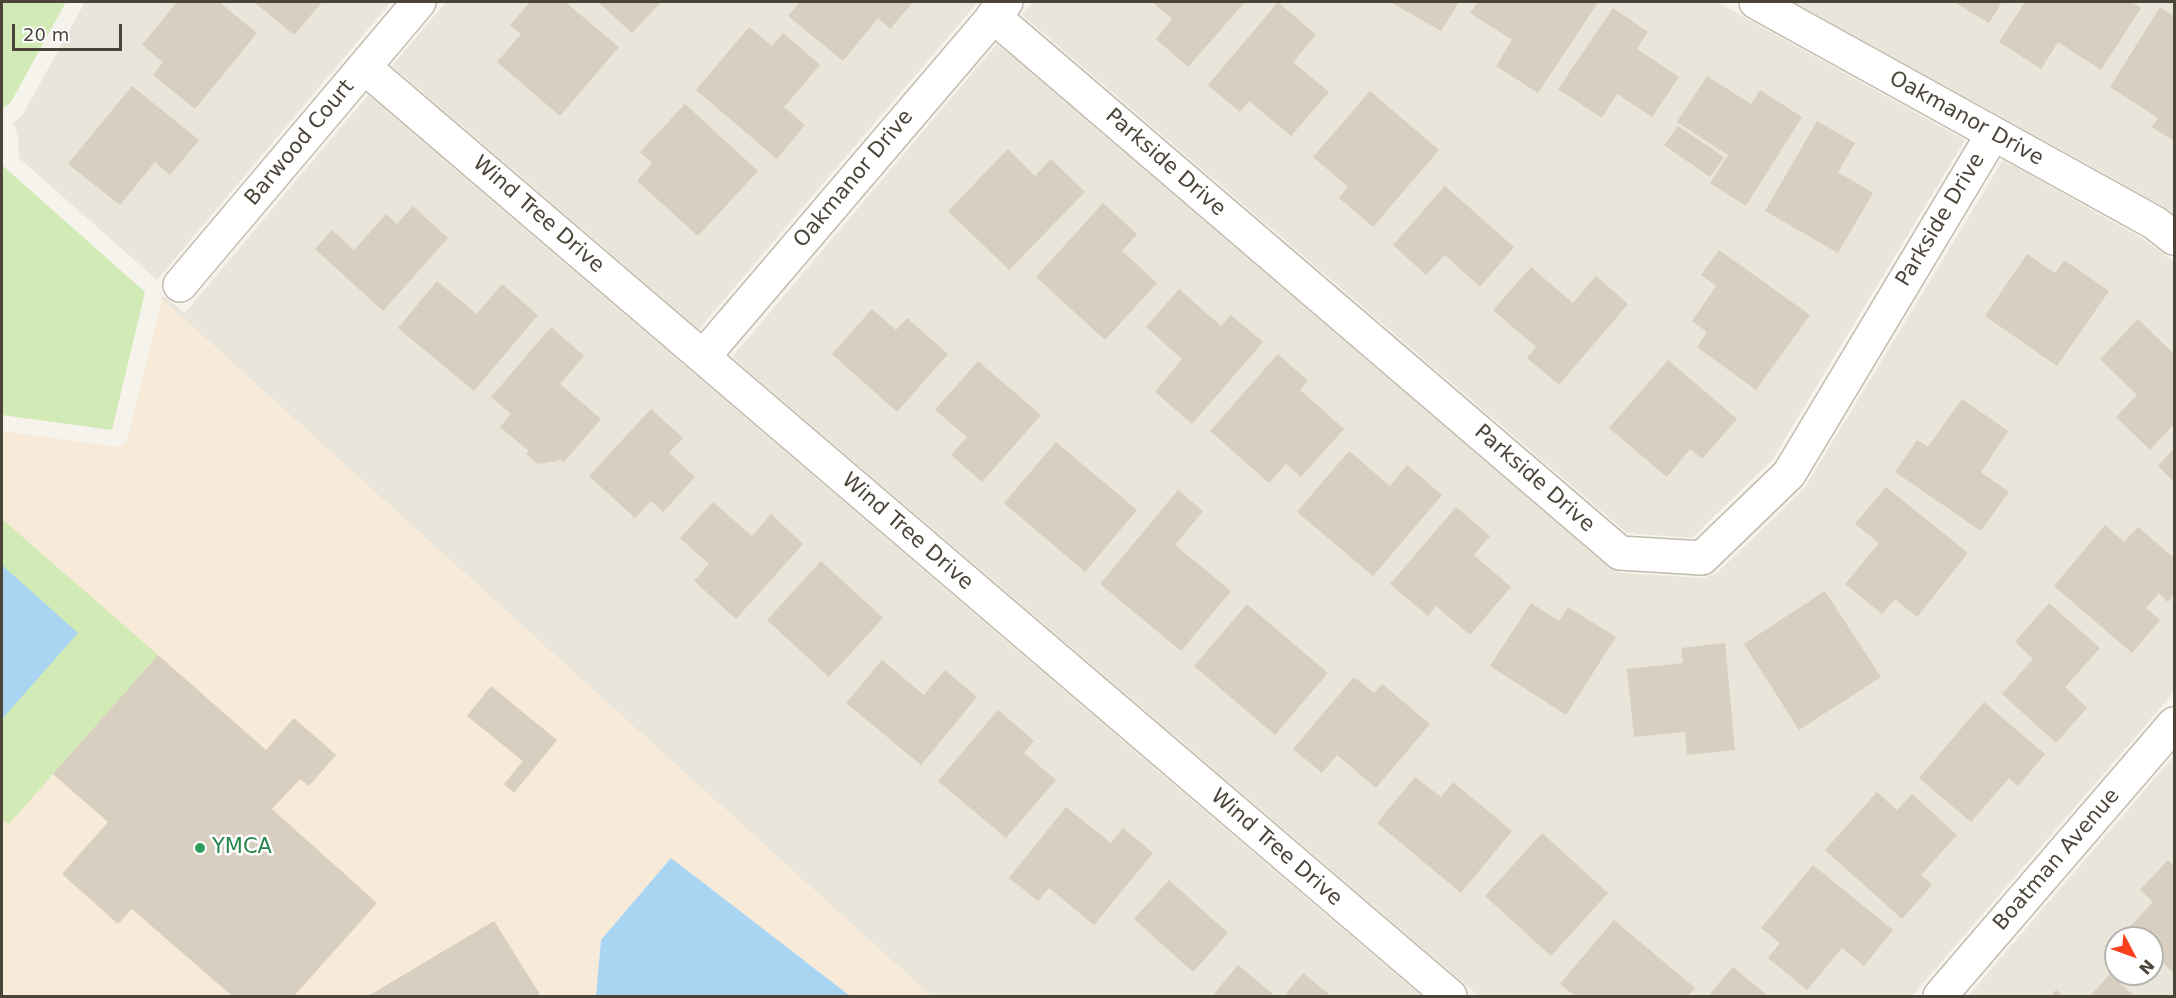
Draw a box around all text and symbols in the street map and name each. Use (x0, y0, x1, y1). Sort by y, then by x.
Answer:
scale bar (15, 12, 124, 50)
text: 20 m (23, 24, 69, 45)
street label: Oakmanor Drive (1885, 66, 2047, 172)
street label: Barwood Court (240, 75, 360, 211)
street label: Parkside Drive (1100, 104, 1230, 222)
street label: Oakmanor Drive (789, 105, 919, 253)
street label: Parkside Drive (1891, 149, 1991, 291)
street label: Wind Tree Drive (467, 151, 609, 279)
street label: Parkside Drive (1469, 420, 1599, 538)
street label: Wind Tree Drive (836, 468, 978, 596)
street label: Wind Tree Drive (1205, 784, 1347, 912)
street label: Boatman Avenue (1989, 784, 2125, 936)
place label: YMCA (212, 835, 272, 861)
marker: YMCA (193, 841, 207, 855)
north arrow (2104, 926, 2164, 986)
text: N (2135, 956, 2158, 978)

